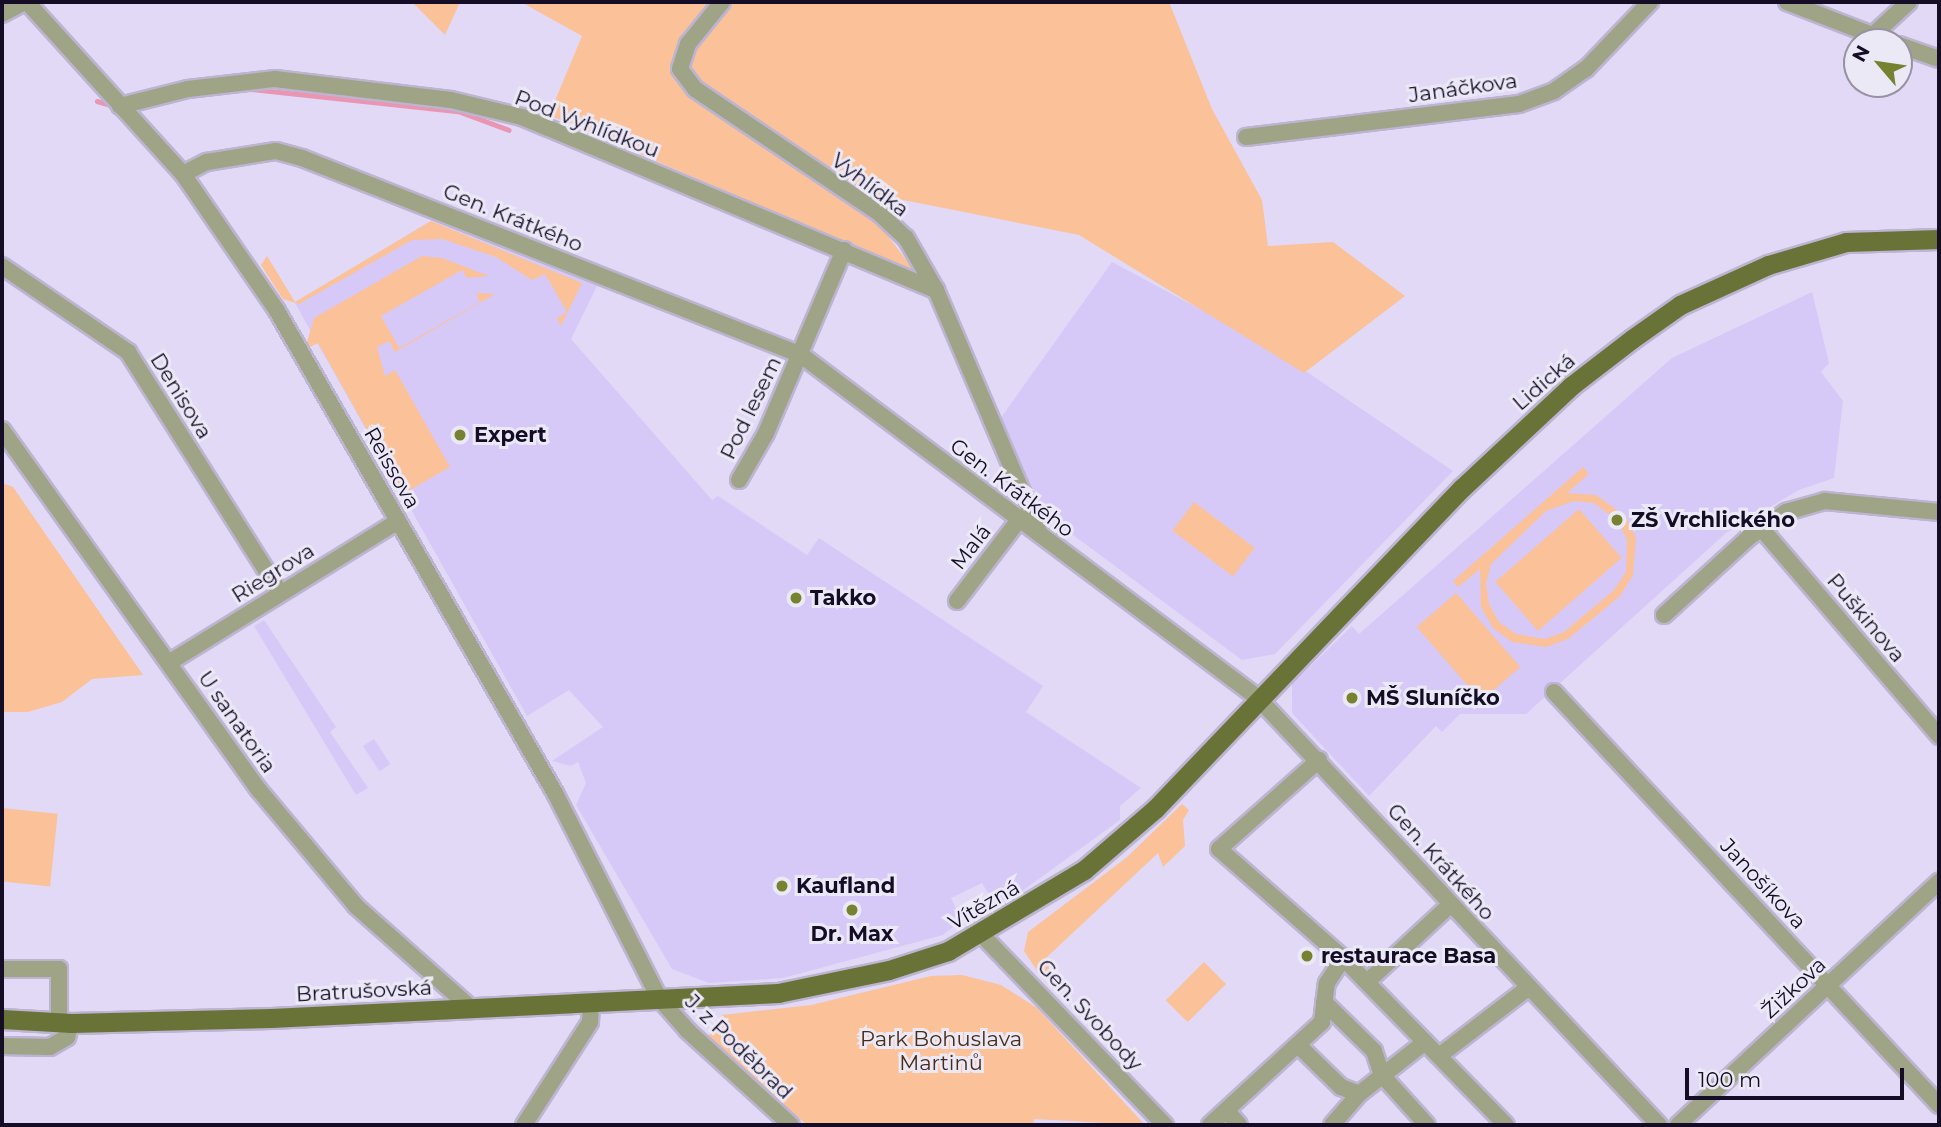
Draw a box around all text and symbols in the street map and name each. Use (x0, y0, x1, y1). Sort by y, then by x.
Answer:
north arrow (1843, 28, 1913, 98)
text: N (1847, 41, 1875, 66)
street label: Janáčkova (1407, 68, 1519, 108)
street label: Pod Vyhlídkou (511, 85, 663, 163)
street label: Vyhlídka (826, 148, 914, 222)
street label: Gen. Krátkého (439, 179, 587, 257)
street label: Denisova (145, 348, 217, 444)
street label: Lidická (1508, 348, 1580, 416)
street label: Pod lesem (715, 352, 787, 464)
place label: Expert (474, 422, 547, 448)
street label: Reissova (359, 423, 425, 513)
marker: Expert (452, 427, 468, 443)
street label: Gen. Krátkého (945, 433, 1079, 543)
place label: ZŠ Vrchlického (1631, 507, 1795, 533)
marker: ZŠ Vrchlického (1609, 512, 1625, 528)
street label: Malá (946, 519, 996, 575)
street label: Riegrova (227, 538, 319, 608)
street label: Puškinova (1822, 569, 1910, 667)
place label: Takko (810, 585, 876, 611)
marker: Takko (788, 590, 804, 606)
street label: U sanatoria (193, 666, 281, 778)
place label: MŠ Sluníčko (1366, 685, 1500, 711)
marker: MŠ Sluníčko (1344, 690, 1360, 706)
street label: Gen. Krátkého (1382, 798, 1500, 926)
street label: Janošíkova (1715, 834, 1811, 934)
place label: Kaufland (796, 873, 895, 899)
street label: Vítězná (944, 875, 1024, 935)
marker: Kaufland (774, 878, 790, 894)
marker: Dr. Max (844, 902, 860, 918)
place label: Dr. Max (810, 921, 894, 947)
place label: restaurace Basa (1321, 943, 1496, 969)
marker: restaurace Basa (1299, 948, 1315, 964)
street label: Žižkova (1757, 952, 1831, 1024)
street label: Gen. Svobody (1032, 954, 1148, 1076)
street label: Bratrušovská (295, 975, 433, 1007)
street label: J. z Poděbrad (680, 989, 798, 1105)
park label: Park Bohuslava Martinů (860, 1026, 1022, 1076)
scale bar (1689, 1054, 1908, 1098)
text: 100 m (1698, 1067, 1761, 1092)

